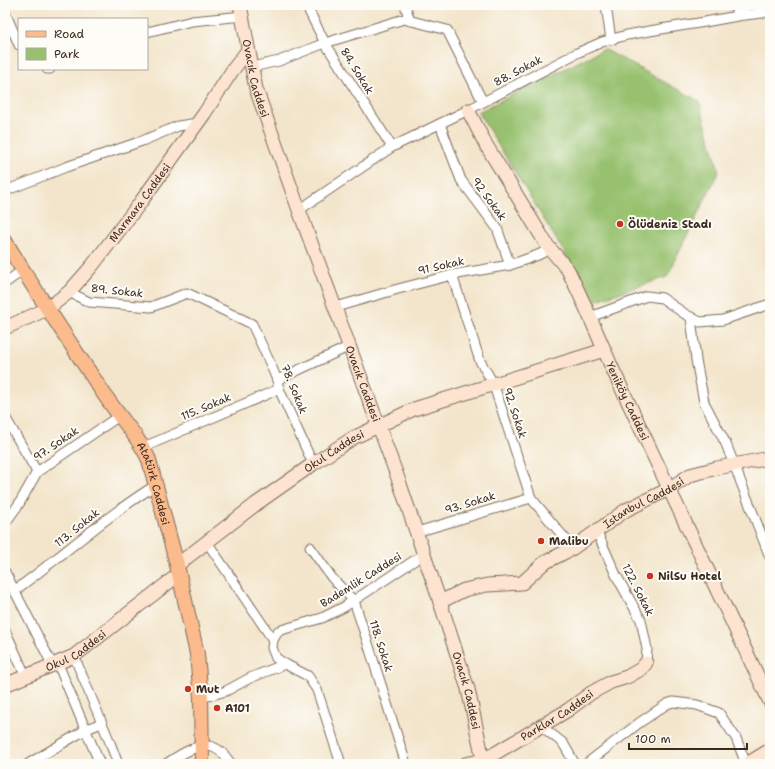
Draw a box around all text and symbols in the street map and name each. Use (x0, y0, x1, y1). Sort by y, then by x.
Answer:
legend (18, 18, 148, 70)
text: Road (54, 26, 85, 42)
street label: Ovacık Caddesi (239, 38, 273, 119)
street label: 84. Sokak (337, 45, 377, 97)
text: Park (54, 46, 80, 62)
street label: 88. Sokak (491, 52, 545, 90)
street label: Marmara Caddesi (105, 160, 174, 245)
street label: 92 Sokak (468, 174, 510, 224)
place label: Ölüdeniz Stadı (628, 217, 712, 232)
marker: Ölüdeniz Stadı (615, 219, 625, 229)
street label: 91 Sokak (416, 253, 466, 279)
street label: 89. Sokak (90, 281, 144, 301)
street label: Ovacık Caddesi (342, 343, 384, 424)
street label: Yeniköy Caddesi (603, 359, 653, 443)
street label: 78. Sokak (277, 362, 311, 416)
street label: 92. Sokak (500, 386, 530, 440)
street label: 115. Sokak (179, 390, 233, 424)
street label: 97. Sokak (30, 423, 82, 465)
street label: Okul Caddesi (301, 426, 366, 476)
street label: Atatürk Caddesi (133, 439, 174, 527)
street label: Istanbul Caddesi (600, 474, 687, 532)
street label: 93. Sokak (443, 488, 497, 518)
street label: 113. Sokak (51, 505, 103, 551)
place label: Malibu (549, 534, 589, 549)
marker: Malibu (536, 536, 546, 546)
street label: Bademlik Caddesi (317, 549, 405, 611)
street label: 122. Sokak (618, 561, 658, 619)
place label: NilSu Hotel (658, 569, 721, 584)
marker: NilSu Hotel (645, 571, 655, 581)
street label: 118. Sokak (366, 618, 396, 674)
street label: Okul Caddesi (43, 626, 109, 675)
street label: Ovacık Caddesi (449, 649, 484, 731)
place label: Mut (196, 682, 220, 697)
marker: Mut (183, 684, 193, 694)
street label: Parklar Caddesi (518, 686, 596, 744)
place label: A101 (225, 701, 250, 716)
marker: A101 (212, 703, 222, 713)
scale bar (629, 725, 747, 751)
text: 100 m (635, 731, 671, 747)

